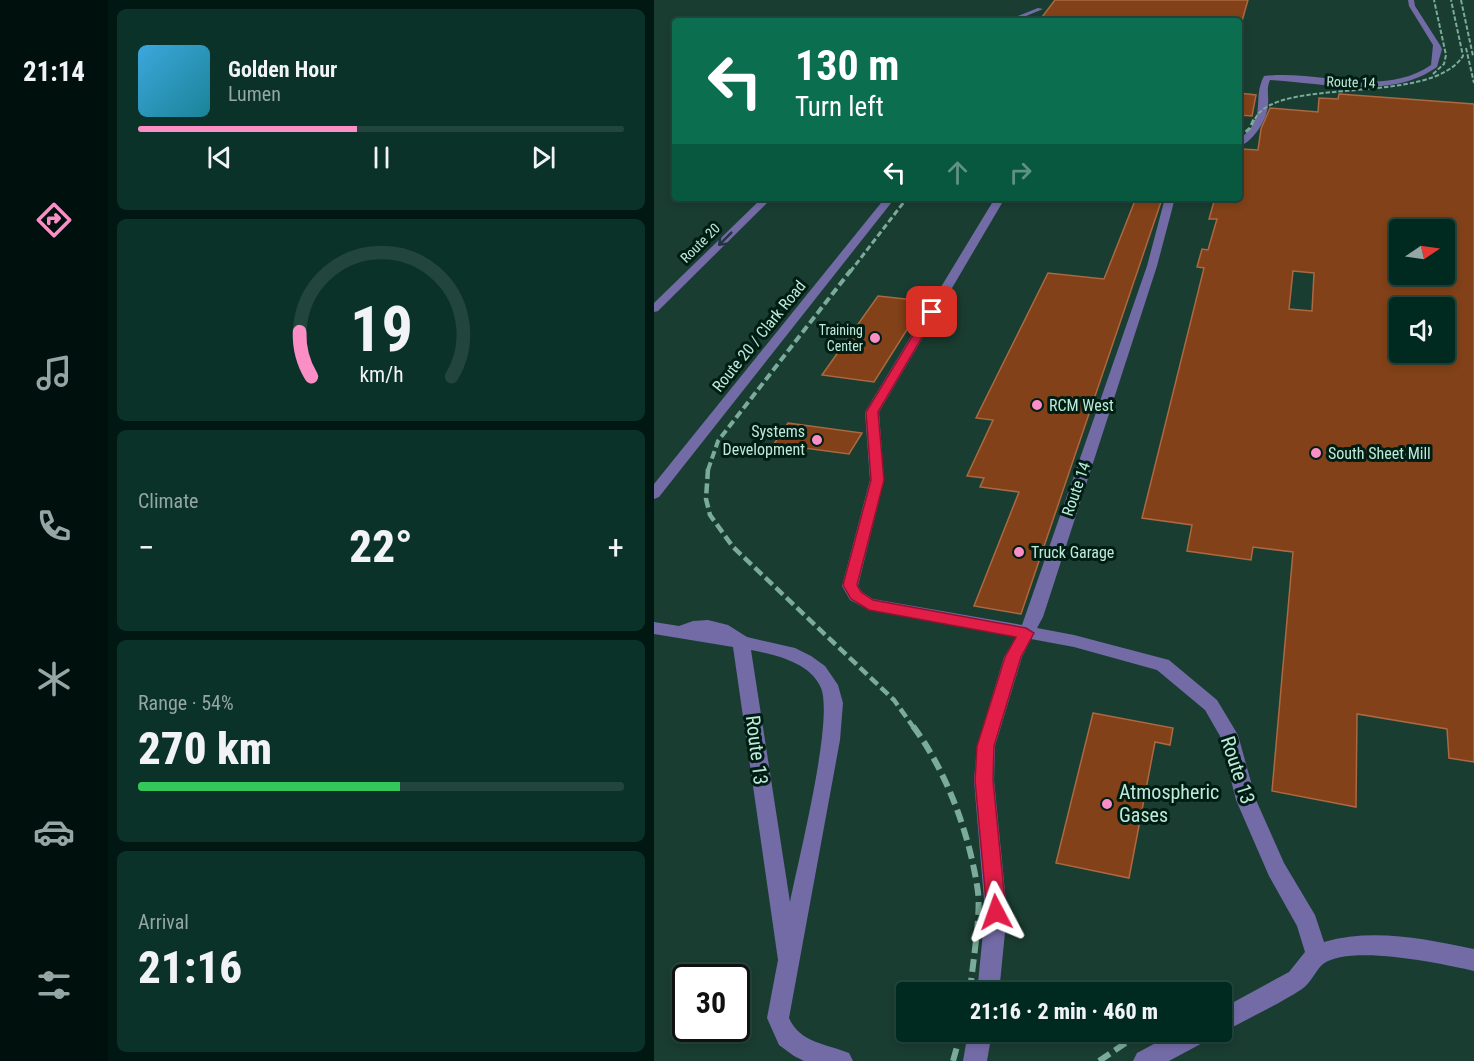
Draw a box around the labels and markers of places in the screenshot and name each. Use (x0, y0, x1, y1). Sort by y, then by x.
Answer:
pin (906, 286, 957, 337)
place label: Training Center (819, 322, 863, 354)
marker: Training Center (868, 331, 882, 345)
place label: RCM West (1049, 396, 1114, 415)
marker: RCM West (1030, 398, 1044, 412)
place label: Systems Development (723, 422, 805, 459)
marker: Systems Development (810, 433, 824, 447)
place label: South Sheet Mill (1328, 444, 1431, 463)
marker: South Sheet Mill (1309, 446, 1323, 460)
place label: Truck Garage (1031, 543, 1114, 562)
marker: Truck Garage (1012, 545, 1026, 559)
place label: Atmospheric Gases (1119, 780, 1219, 827)
marker: Atmospheric Gases (1100, 797, 1114, 811)

